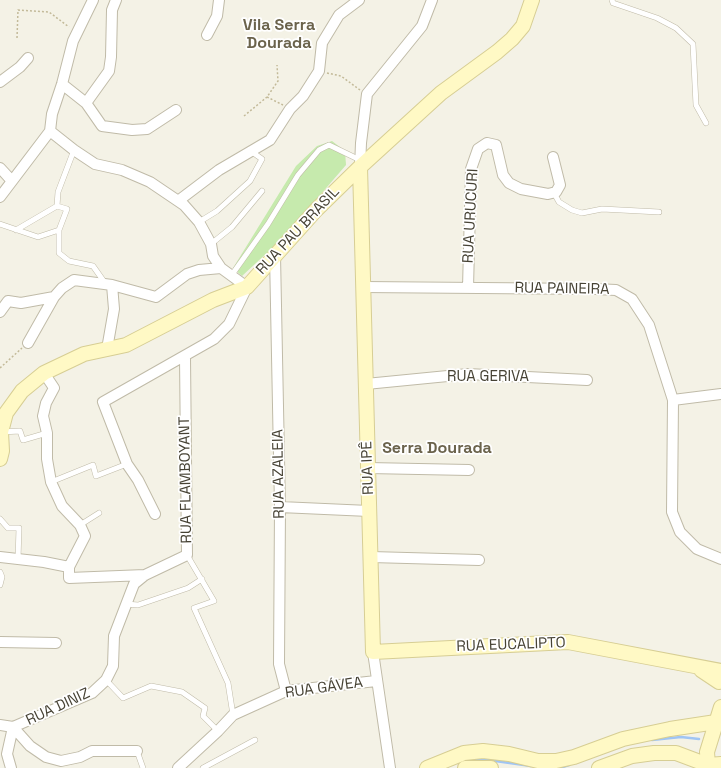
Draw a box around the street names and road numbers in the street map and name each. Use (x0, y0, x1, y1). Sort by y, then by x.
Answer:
street label: RUA URUCURI (460, 168, 482, 264)
street label: RUA PAU BRASIL (253, 183, 343, 279)
street label: RUA PAINEIRA (514, 279, 610, 299)
street label: RUA GERIVA (447, 368, 529, 386)
street label: RUA FLAMBOYANT (176, 416, 196, 544)
street label: RUA AZALEIA (269, 429, 289, 519)
street label: RUA IPÊ (358, 441, 378, 495)
street label: RUA EUCALIPTO (456, 634, 566, 656)
street label: RUA GÁVEA (284, 674, 364, 702)
street label: RUA DINIZ (23, 684, 93, 730)

